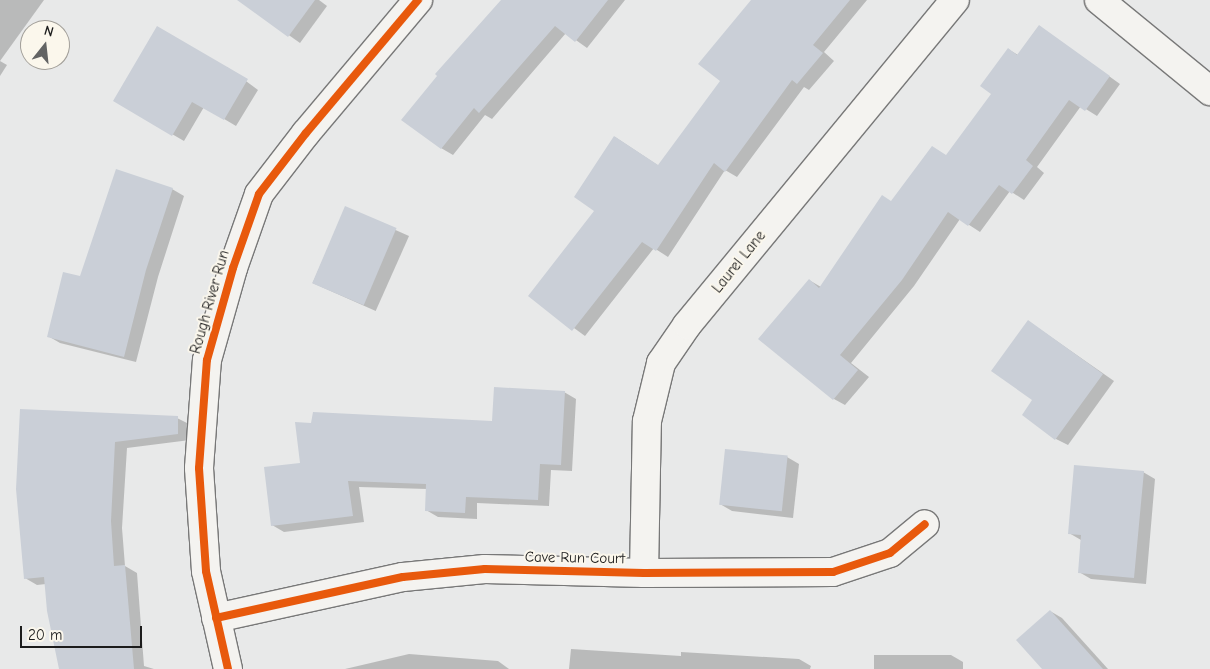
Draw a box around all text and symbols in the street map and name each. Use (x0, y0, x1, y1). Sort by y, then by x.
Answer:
north arrow (20, 20, 70, 70)
text: N (42, 22, 56, 40)
street label: Laurel Lane (708, 227, 770, 297)
street label: Rough River Run (187, 248, 233, 356)
street label: Cave Run Court (525, 548, 625, 568)
scale bar (22, 616, 145, 648)
text: 20 m (28, 626, 62, 644)

